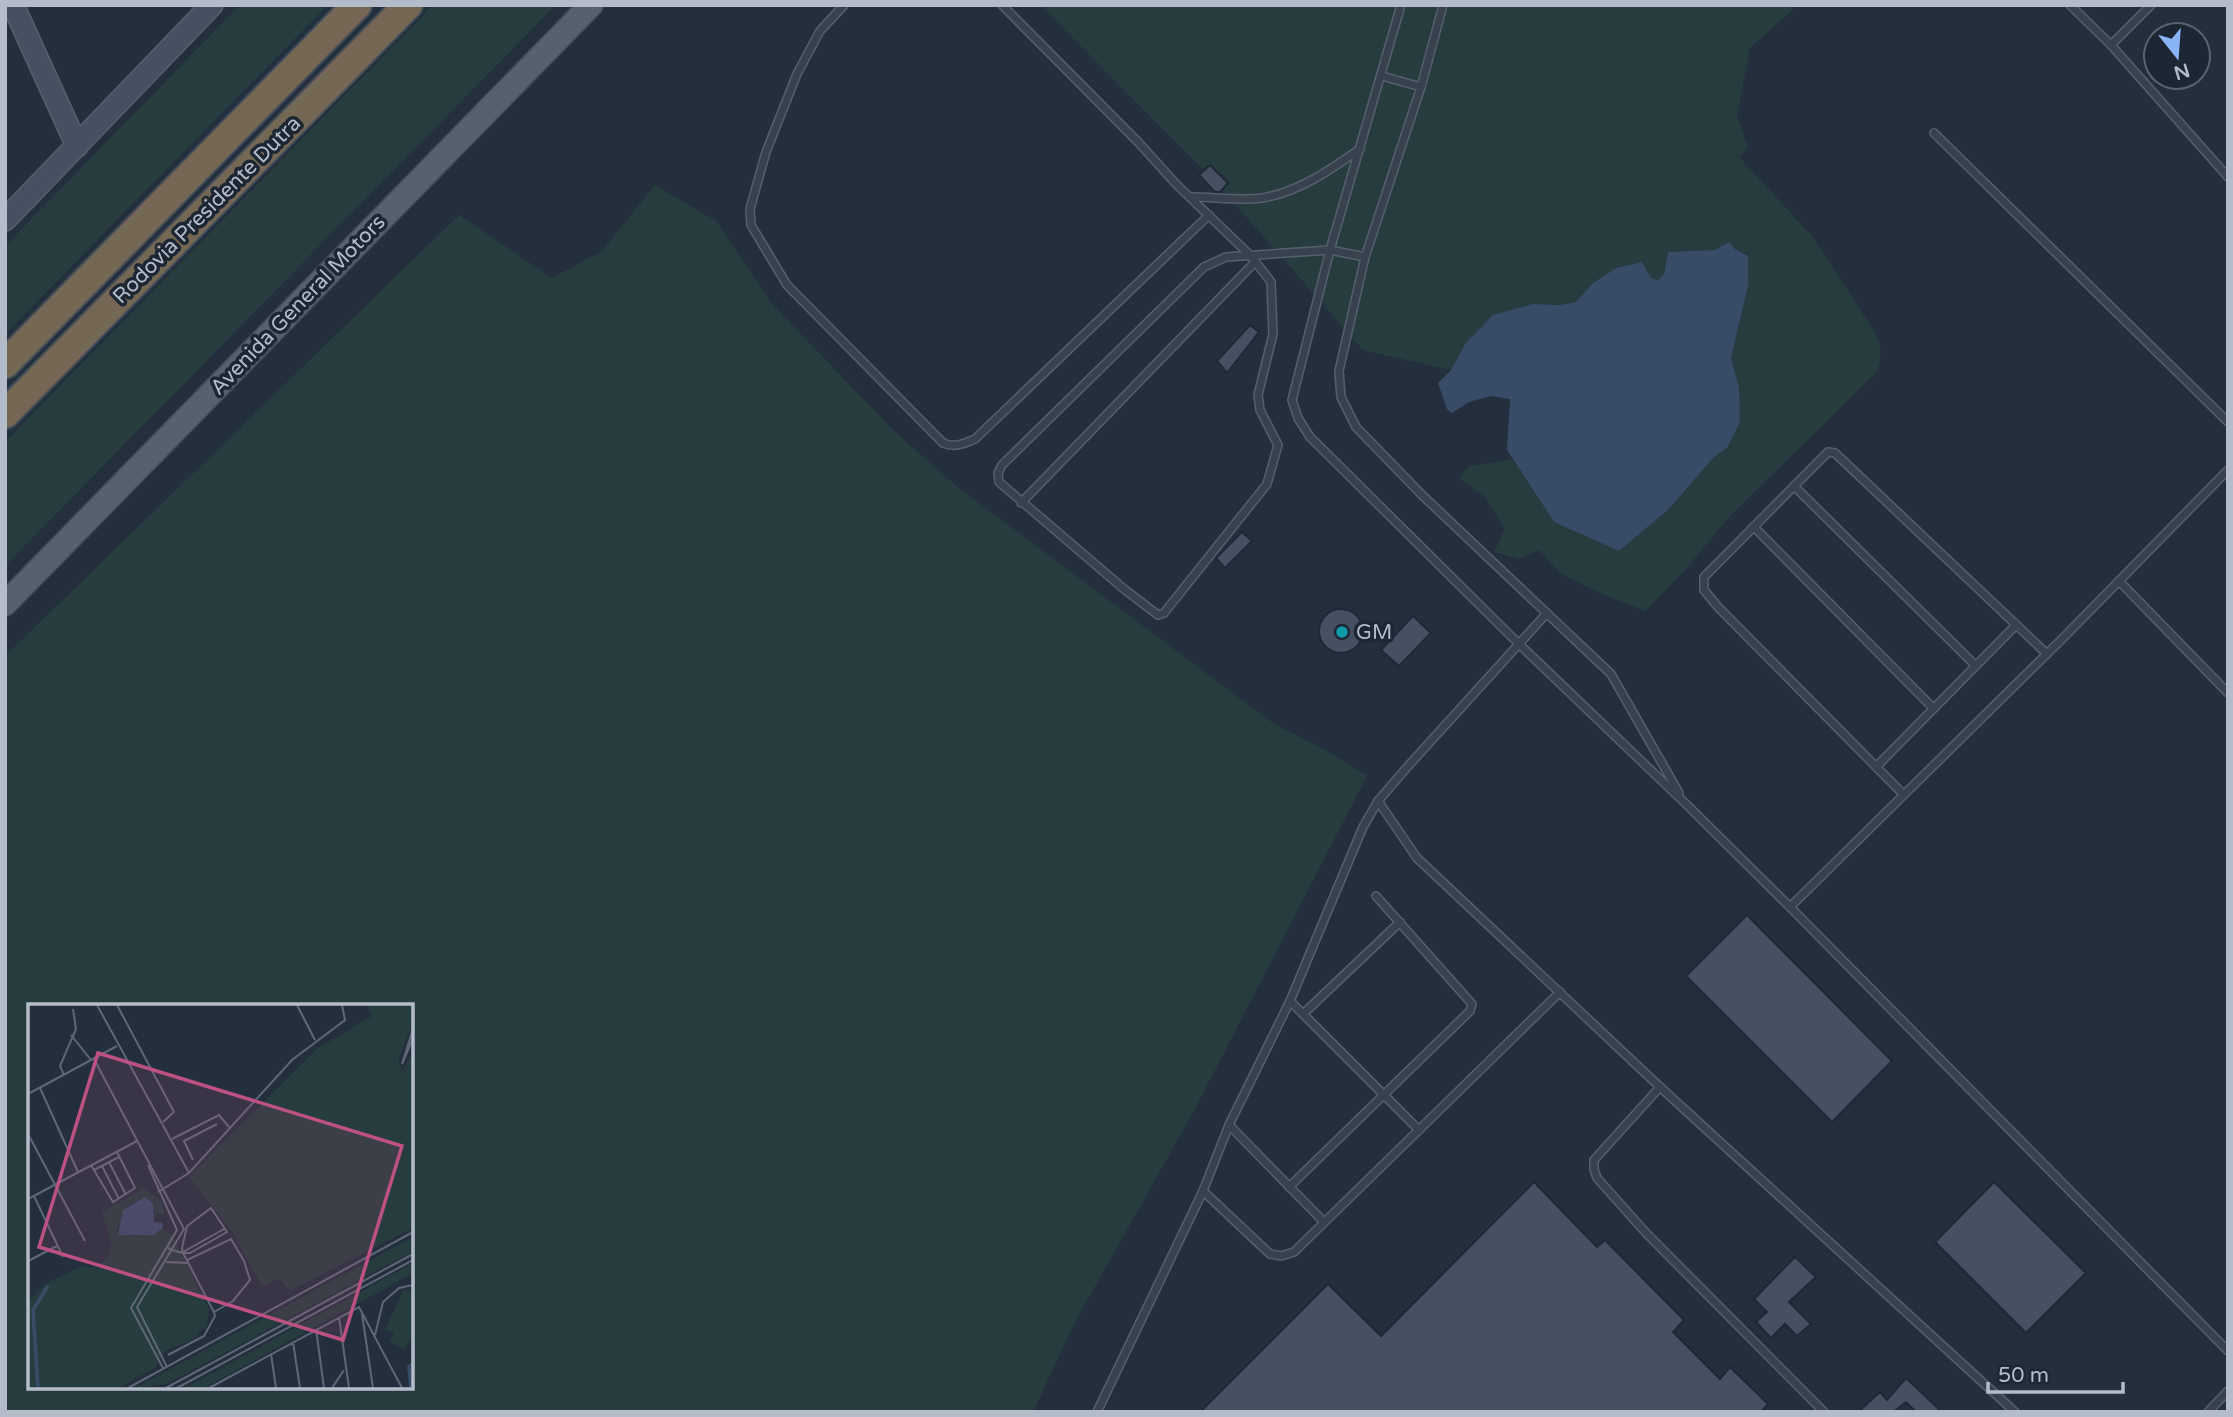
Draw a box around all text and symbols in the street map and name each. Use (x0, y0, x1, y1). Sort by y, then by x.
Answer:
north arrow (2142, 21, 2212, 91)
text: N (2171, 59, 2192, 84)
street label: Rodovia Presidente Dutra (108, 111, 306, 309)
street label: Avenida General Motors (205, 210, 391, 400)
place label: GM (1356, 620, 1392, 645)
marker: GM (1334, 624, 1350, 640)
inset map (28, 1004, 413, 1389)
scale bar (1988, 1350, 2123, 1394)
text: 50 m (1998, 1363, 2049, 1388)

